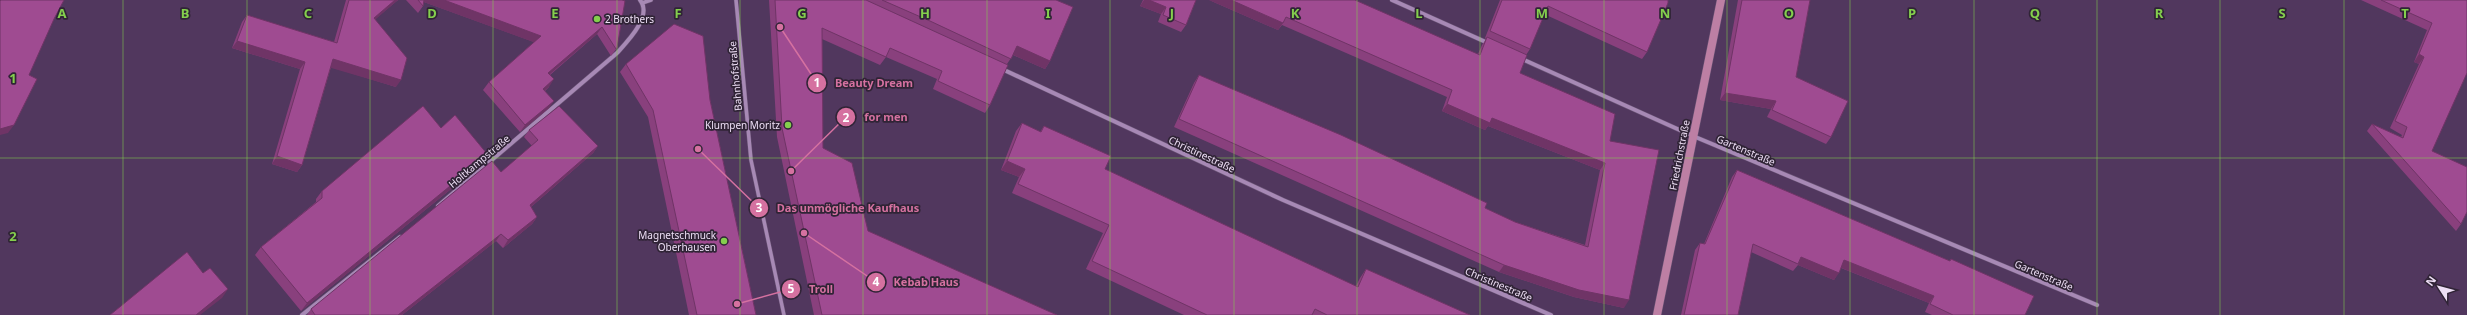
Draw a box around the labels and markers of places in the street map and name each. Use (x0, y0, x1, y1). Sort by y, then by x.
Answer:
place label: 2 Brothers (605, 12, 654, 26)
marker: 2 Brothers (592, 14, 602, 24)
callout: Beauty Dream (807, 72, 921, 95)
callout: for men (836, 106, 915, 129)
place label: Klumpen Moritz (705, 118, 780, 132)
marker: Klumpen Moritz (783, 120, 793, 130)
callout: Das unmögliche Kaufhaus (749, 197, 928, 220)
place label: Magnetschmuck Oberhausen (638, 228, 717, 254)
marker: Magnetschmuck Oberhausen (719, 236, 729, 246)
callout: Kebab Haus (866, 270, 967, 293)
callout: Troll (781, 277, 841, 300)

